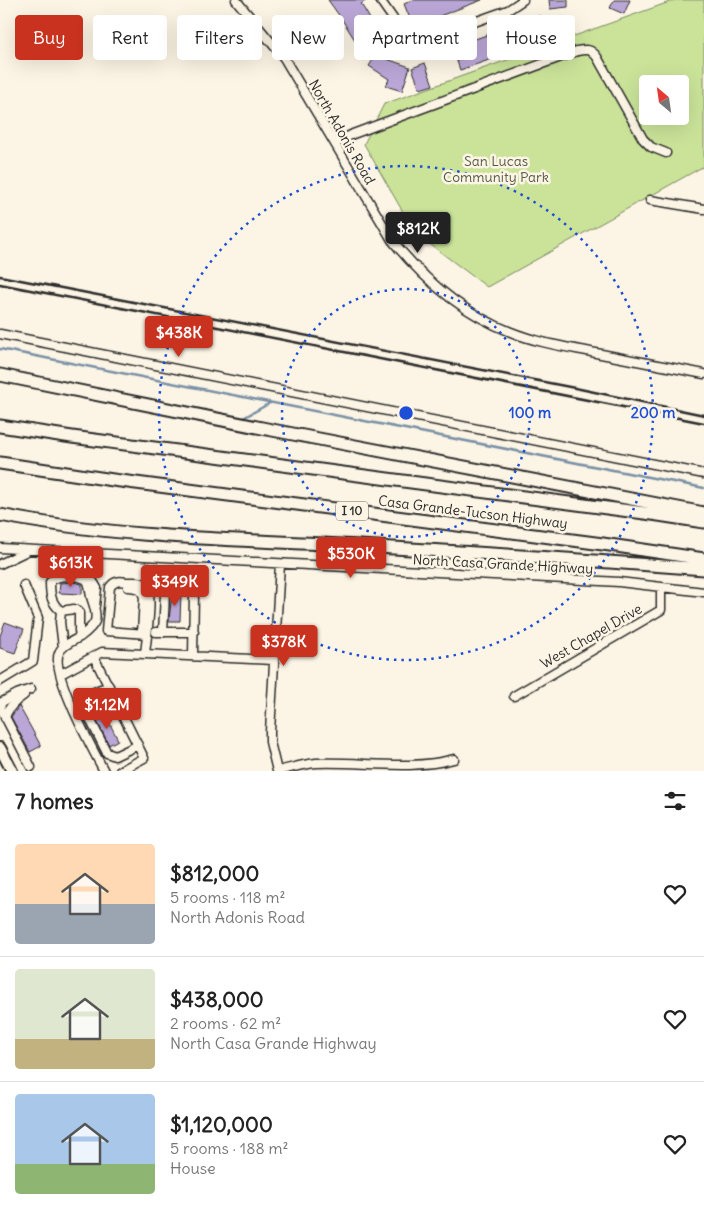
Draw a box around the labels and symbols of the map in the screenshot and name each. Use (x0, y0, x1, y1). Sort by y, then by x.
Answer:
north arrow (639, 75, 689, 125)
street label: North Adonis Road (305, 76, 379, 188)
park label: San Lucas Community Park (443, 152, 549, 186)
pin: $812K (383, 212, 453, 254)
pin: $438K (144, 316, 214, 358)
text: 100 m (509, 403, 551, 422)
text: 200 m (631, 403, 675, 422)
centre of rings (397, 404, 415, 422)
street label: Casa Grande-Tucson Highway (377, 491, 569, 533)
road number: I 10 (336, 502, 368, 520)
pin: $530K (316, 536, 386, 579)
pin: $613K (36, 546, 106, 588)
street label: North Casa Grande Highway (412, 550, 594, 578)
pin: $349K (140, 564, 210, 607)
street label: West Chapel Drive (537, 600, 645, 672)
pin: $378K (249, 624, 319, 667)
pin: $1.12M (66, 688, 148, 730)

